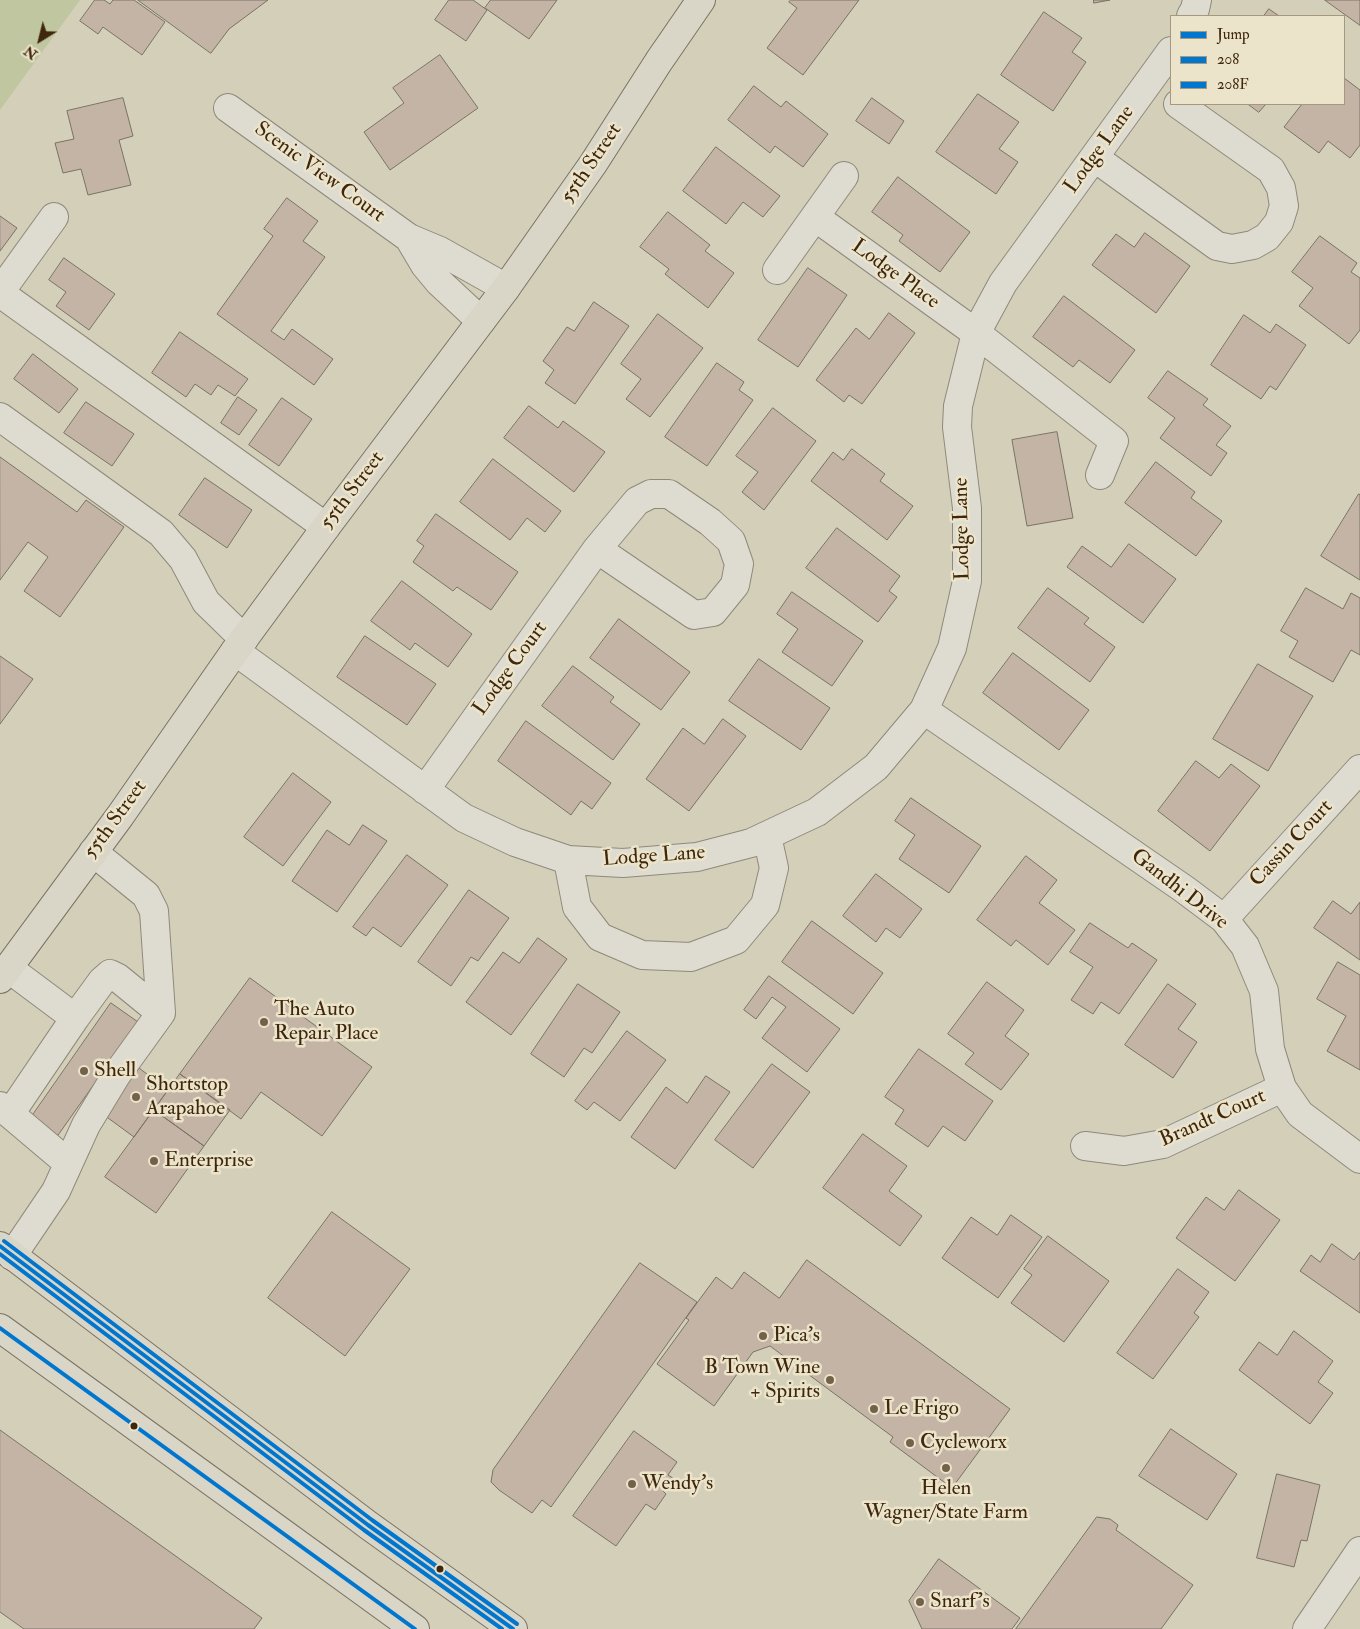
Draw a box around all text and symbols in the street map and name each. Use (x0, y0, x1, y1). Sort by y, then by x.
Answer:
north arrow (15, 15, 65, 65)
legend (1170, 15, 1345, 105)
text: Jump (1217, 25, 1250, 44)
text: N (21, 42, 41, 63)
text: 208 (1217, 50, 1239, 69)
text: 208F (1217, 75, 1249, 94)
street label: Lodge Lane (1060, 101, 1140, 199)
street label: Scenic View Court (249, 117, 389, 229)
street label: 55th Street (556, 119, 628, 209)
street label: Lodge Place (846, 235, 944, 315)
street label: 55th Street (315, 447, 391, 535)
street label: Lodge Lane (950, 477, 976, 581)
street label: Lodge Court (468, 617, 554, 721)
street label: 55th Street (79, 776, 153, 864)
street label: Cassin Court (1245, 795, 1339, 893)
street label: Lodge Lane (602, 841, 706, 873)
street label: Gandhi Drive (1125, 844, 1233, 936)
place label: The Auto Repair Place (274, 997, 378, 1047)
marker: The Auto Repair Place (258, 1016, 270, 1028)
place label: Shell (94, 1058, 136, 1084)
marker: Shell (78, 1065, 90, 1077)
place label: Shortstop Arapahoe (146, 1072, 228, 1122)
street label: Brandt Court (1156, 1084, 1270, 1154)
marker: Shortstop Arapahoe (130, 1091, 142, 1103)
place label: Enterprise (164, 1148, 253, 1174)
marker: Enterprise (148, 1155, 160, 1167)
place label: Pica's (773, 1323, 820, 1349)
marker: Pica's (757, 1330, 769, 1342)
place label: B Town Wine + Spirits (704, 1355, 820, 1405)
marker: B Town Wine + Spirits (824, 1374, 836, 1386)
place label: Le Frigo (884, 1396, 959, 1422)
marker: Le Frigo (868, 1403, 880, 1415)
unlabelled marker (129, 1421, 139, 1431)
place label: Cycleworx (920, 1430, 1007, 1456)
marker: Cycleworx (904, 1437, 916, 1449)
marker: Helen Wagner/State Farm (940, 1462, 952, 1474)
place label: Wendy's (642, 1471, 713, 1497)
place label: Helen Wagner/State Farm (864, 1476, 1028, 1526)
marker: Wendy's (626, 1478, 638, 1490)
unlabelled marker (435, 1564, 445, 1574)
place label: Snarf's (930, 1589, 990, 1615)
marker: Snarf's (914, 1596, 926, 1608)

